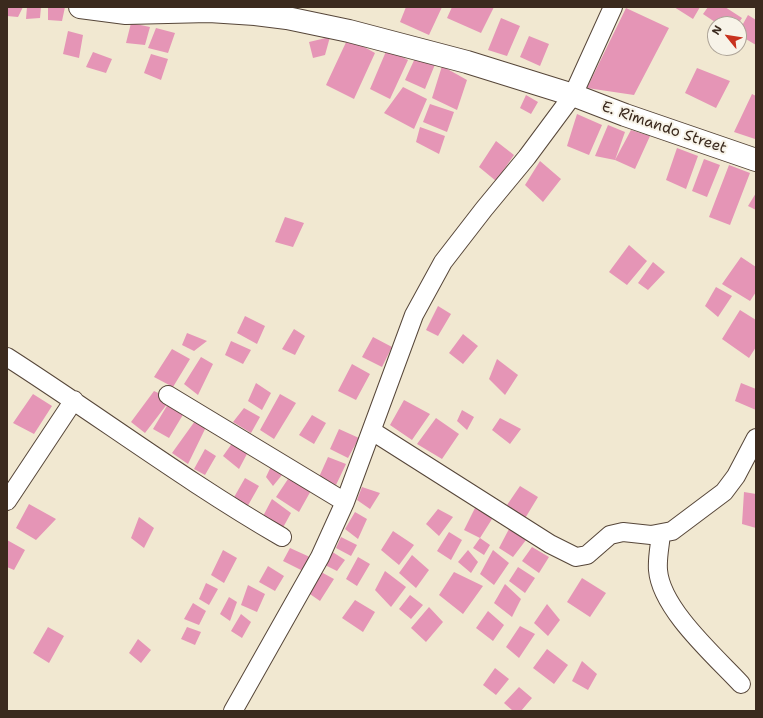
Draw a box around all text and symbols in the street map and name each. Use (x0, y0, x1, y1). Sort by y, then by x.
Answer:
north arrow (707, 16, 747, 56)
text: N (708, 23, 726, 38)
street label: E. Rimando Street (599, 98, 729, 158)

